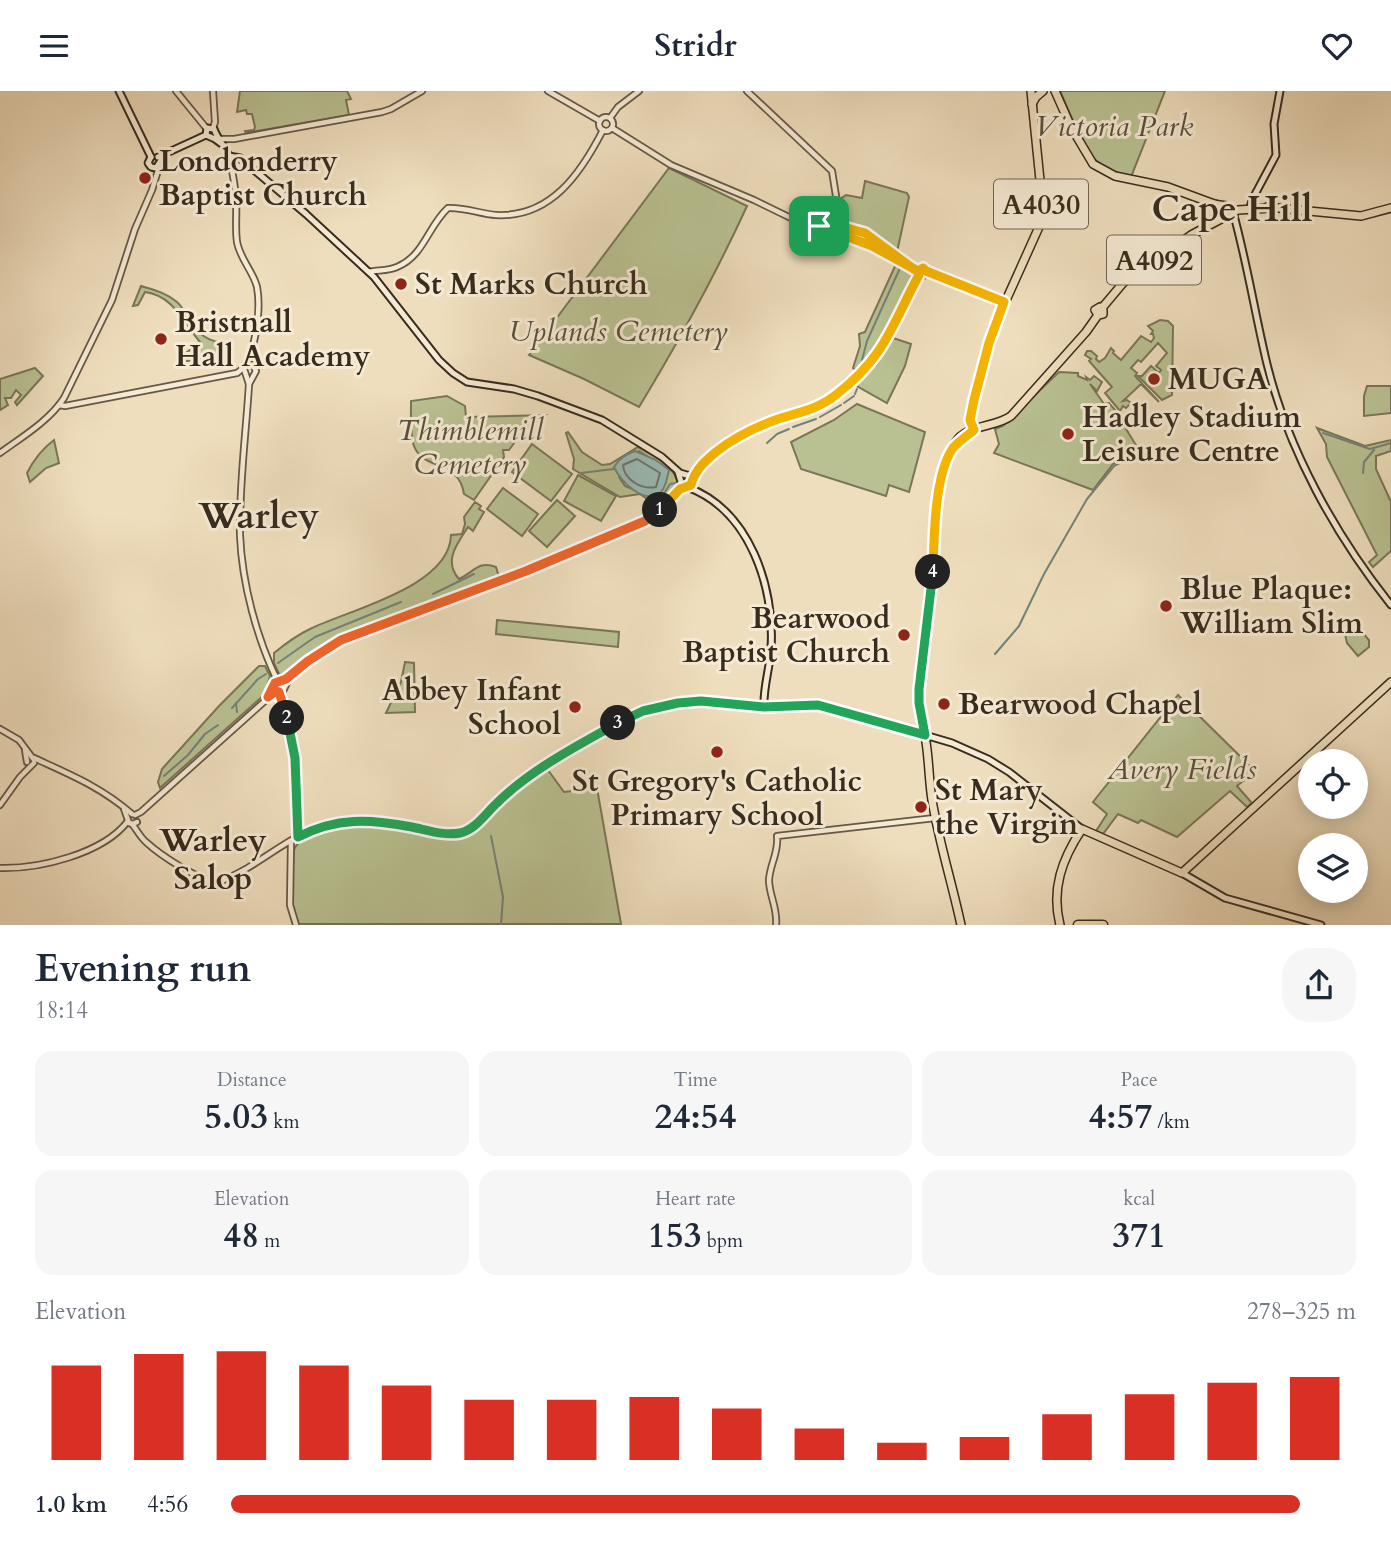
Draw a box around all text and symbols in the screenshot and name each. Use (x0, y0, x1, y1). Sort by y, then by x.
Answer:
text: Stridr (654, 24, 737, 68)
icon: menu (35, 27, 73, 65)
icon: heart (1318, 27, 1356, 65)
park label: Victoria Park (1035, 106, 1194, 147)
place label: Londonderry Baptist Church (159, 141, 367, 216)
marker: Londonderry Baptist Church (137, 170, 153, 186)
road number: A4030 (994, 179, 1088, 229)
district label: Cape Hill (1151, 184, 1313, 234)
pin (789, 196, 849, 256)
icon: arrive (800, 207, 838, 245)
road number: A4092 (1107, 235, 1201, 285)
place label: St Marks Church (415, 264, 648, 305)
marker: St Marks Church (393, 276, 409, 292)
place label: Bristnall Hall Academy (175, 302, 370, 377)
park label: Uplands Cemetery (508, 311, 728, 352)
marker: Bristnall Hall Academy (153, 331, 169, 347)
place label: MUGA (1168, 359, 1269, 400)
marker: MUGA (1146, 371, 1162, 387)
place label: Hadley Stadium Leisure Centre (1082, 397, 1302, 472)
park label: Thimblemill Cemetery (397, 410, 544, 485)
marker: Hadley Stadium Leisure Centre (1060, 426, 1076, 442)
district label: Warley (198, 491, 319, 541)
pin: 1 (642, 493, 678, 527)
text: 1 (655, 496, 664, 522)
pin: 4 (916, 554, 950, 589)
text: 4 (928, 558, 937, 584)
place label: Blue Plaque: William Slim (1179, 569, 1363, 644)
place label: Bearwood Baptist Church (682, 598, 890, 673)
marker: Blue Plaque: William Slim (1158, 598, 1174, 614)
marker: Bearwood Baptist Church (896, 627, 912, 643)
place label: Abbey Infant School (382, 670, 561, 745)
place label: Bearwood Chapel (958, 684, 1202, 725)
marker: Bearwood Chapel (936, 696, 952, 712)
marker: Abbey Infant School (567, 699, 583, 715)
pin: 2 (270, 701, 304, 735)
text: 2 (282, 704, 291, 730)
pin: 3 (600, 705, 636, 741)
text: 3 (613, 709, 622, 735)
marker: St Gregory's Catholic Primary School (709, 744, 725, 760)
park label: Avery Fields (1106, 749, 1257, 790)
map controls (1298, 749, 1368, 903)
button: locate (1298, 749, 1368, 819)
place label: St Gregory's Catholic Primary School (572, 761, 862, 836)
place label: St Mary the Virgin (935, 770, 1078, 845)
marker: St Mary the Virgin (913, 799, 929, 815)
district label: Warley Salop (158, 818, 267, 901)
button: layers (1298, 833, 1368, 903)
text: Evening run (35, 943, 251, 995)
button: share (1282, 948, 1356, 1022)
text: 18:14 (35, 995, 88, 1026)
text: Distance (217, 1067, 287, 1093)
text: Time (674, 1067, 717, 1093)
text: Pace (1121, 1067, 1158, 1093)
text: 5.03 (204, 1093, 268, 1141)
text: 24:54 (655, 1093, 736, 1141)
text: 4:57 (1088, 1093, 1152, 1141)
text: km (268, 1109, 299, 1135)
text: /km (1152, 1109, 1190, 1135)
text: Elevation (214, 1186, 290, 1212)
text: Heart rate (655, 1186, 736, 1212)
text: kcal (1123, 1186, 1155, 1212)
text: 48 (223, 1212, 259, 1260)
text: 153 (648, 1212, 702, 1260)
text: 371 (1112, 1212, 1166, 1260)
text: m (259, 1228, 280, 1254)
text: bpm (702, 1228, 743, 1254)
text: Elevation (35, 1296, 126, 1327)
text: 278–325 m (1247, 1296, 1356, 1327)
text: 1.0 km (35, 1489, 107, 1520)
text: 4:56 (147, 1489, 188, 1520)

